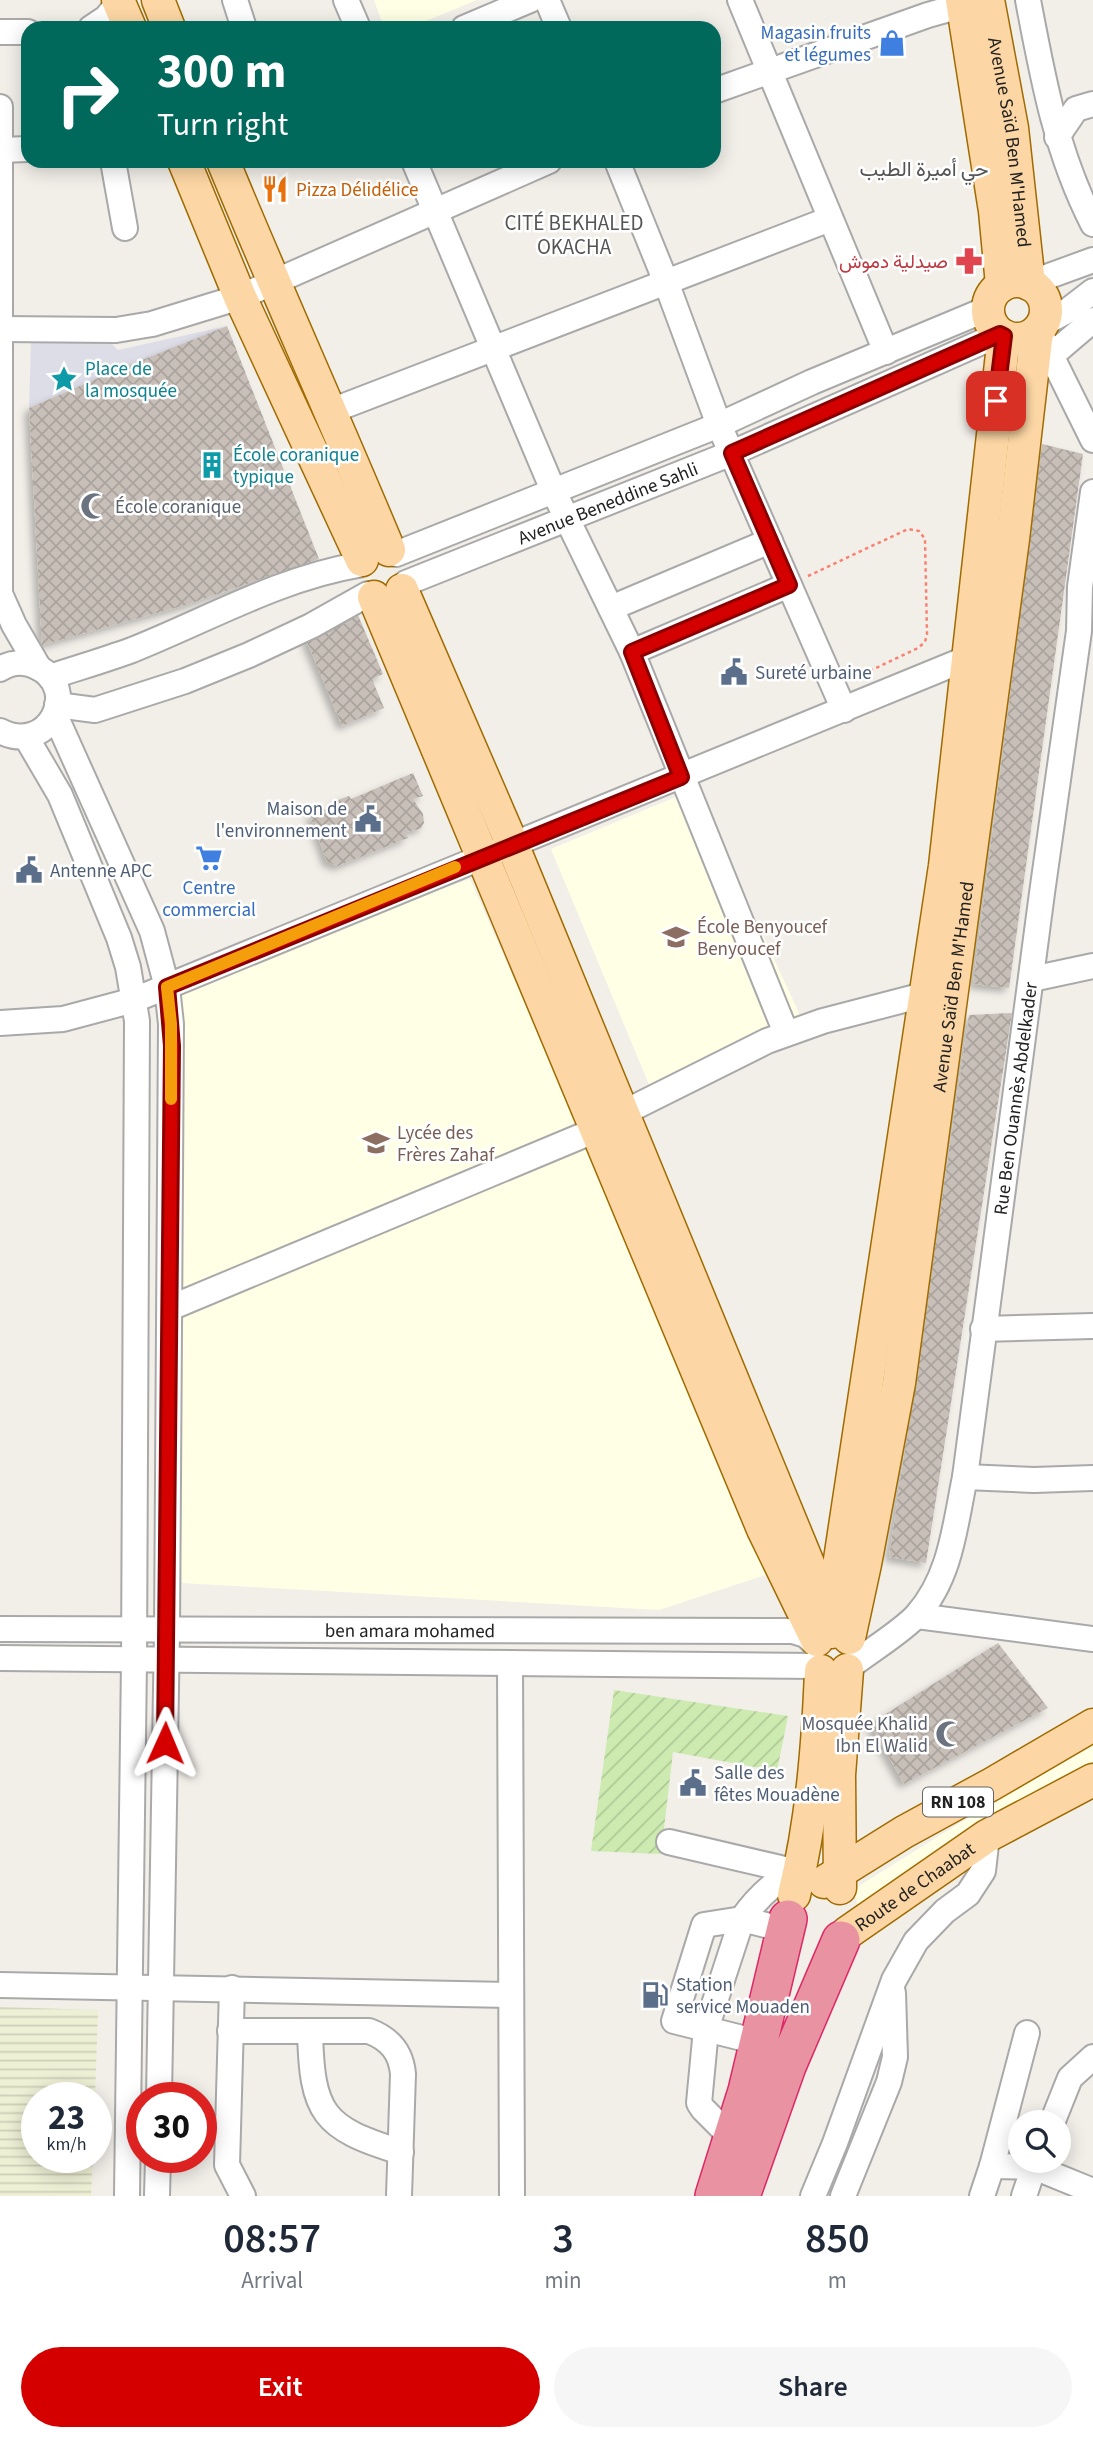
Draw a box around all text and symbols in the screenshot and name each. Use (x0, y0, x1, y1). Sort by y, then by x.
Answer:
place label: Magasin fruits et légumes (761, 20, 871, 69)
shop icon: Magasin fruits et légumes (877, 28, 907, 58)
street label: Avenue Saïd Ben M'Hamed (980, 35, 1037, 249)
text: 300 m (157, 37, 286, 107)
icon: right (42, 49, 133, 140)
text: Turn right (157, 102, 288, 148)
district label: حي أميرة الطيب (860, 154, 988, 186)
restaurant icon: Pizza Délidélice (260, 174, 290, 204)
place label: Pizza Délidélice (296, 177, 418, 204)
district label: CITÉ BEKHALED OKACHA (505, 208, 643, 262)
pharmacy icon: صيدلية دموش (954, 246, 984, 276)
place label: صيدلية دموش (839, 249, 948, 276)
place label: Place de la mosquée (85, 356, 177, 405)
place icon: Place de la mosquée (49, 364, 79, 394)
pin (966, 371, 1026, 431)
icon: arrive (977, 382, 1015, 420)
place label: École coranique typique (233, 442, 359, 491)
building icon: École coranique typique (197, 450, 227, 480)
street label: Avenue Beneddine Sahli (514, 456, 702, 552)
mosque icon: École coranique (79, 491, 109, 521)
place label: École coranique (115, 494, 241, 521)
public building icon: Sureté urbaine (719, 657, 749, 687)
place label: Sureté urbaine (755, 660, 872, 687)
place label: Maison de l'environnement (216, 796, 348, 845)
public building icon: Maison de l'environnement (353, 804, 383, 834)
supermarket icon: Centre commercial (194, 843, 224, 873)
public building icon: Antenne APC (14, 855, 44, 885)
place label: Antenne APC (50, 858, 152, 885)
place label: Centre commercial (162, 875, 256, 924)
street label: Avenue Saïd Ben M'Hamed (926, 880, 982, 1094)
place label: École Benyoucef Benyoucef (697, 914, 829, 963)
school or university icon: École Benyoucef Benyoucef (661, 922, 691, 952)
street label: Rue Ben Ouannès Abdelkader (988, 980, 1045, 1217)
place label: Lycée des Frères Zahaf (397, 1120, 496, 1169)
school or university icon: Lycée des Frères Zahaf (361, 1128, 391, 1158)
street label: ben amara mohamed (325, 1618, 495, 1645)
position arrow (128, 1706, 202, 1780)
place label: Mosquée Khalid Ibn El Walid (801, 1711, 928, 1760)
mosque icon: Mosquée Khalid Ibn El Walid (934, 1719, 964, 1749)
place label: Salle des fêtes Mouadène (714, 1760, 840, 1809)
public building icon: Salle des fêtes Mouadène (678, 1768, 708, 1798)
road number: RN 108 (923, 1788, 993, 1816)
street label: Route de Chaabat (850, 1836, 981, 1939)
place label: Station service Mouaden (676, 1972, 810, 2021)
fuel station icon: Station service Mouaden (640, 1980, 670, 2010)
speed limit sign: 30 (126, 2082, 217, 2173)
text: 23 (48, 2093, 85, 2143)
map controls (1008, 2110, 1071, 2173)
button: search (1008, 2110, 1071, 2173)
text: km/h (47, 2132, 86, 2157)
text: 08:57 (223, 2209, 321, 2269)
text: 3 (552, 2209, 574, 2269)
text: 850 (805, 2209, 870, 2269)
text: Arrival (241, 2264, 303, 2297)
text: min (544, 2264, 582, 2297)
text: m (828, 2264, 847, 2297)
button: Exit (21, 2347, 540, 2427)
button: Share (554, 2347, 1072, 2427)

